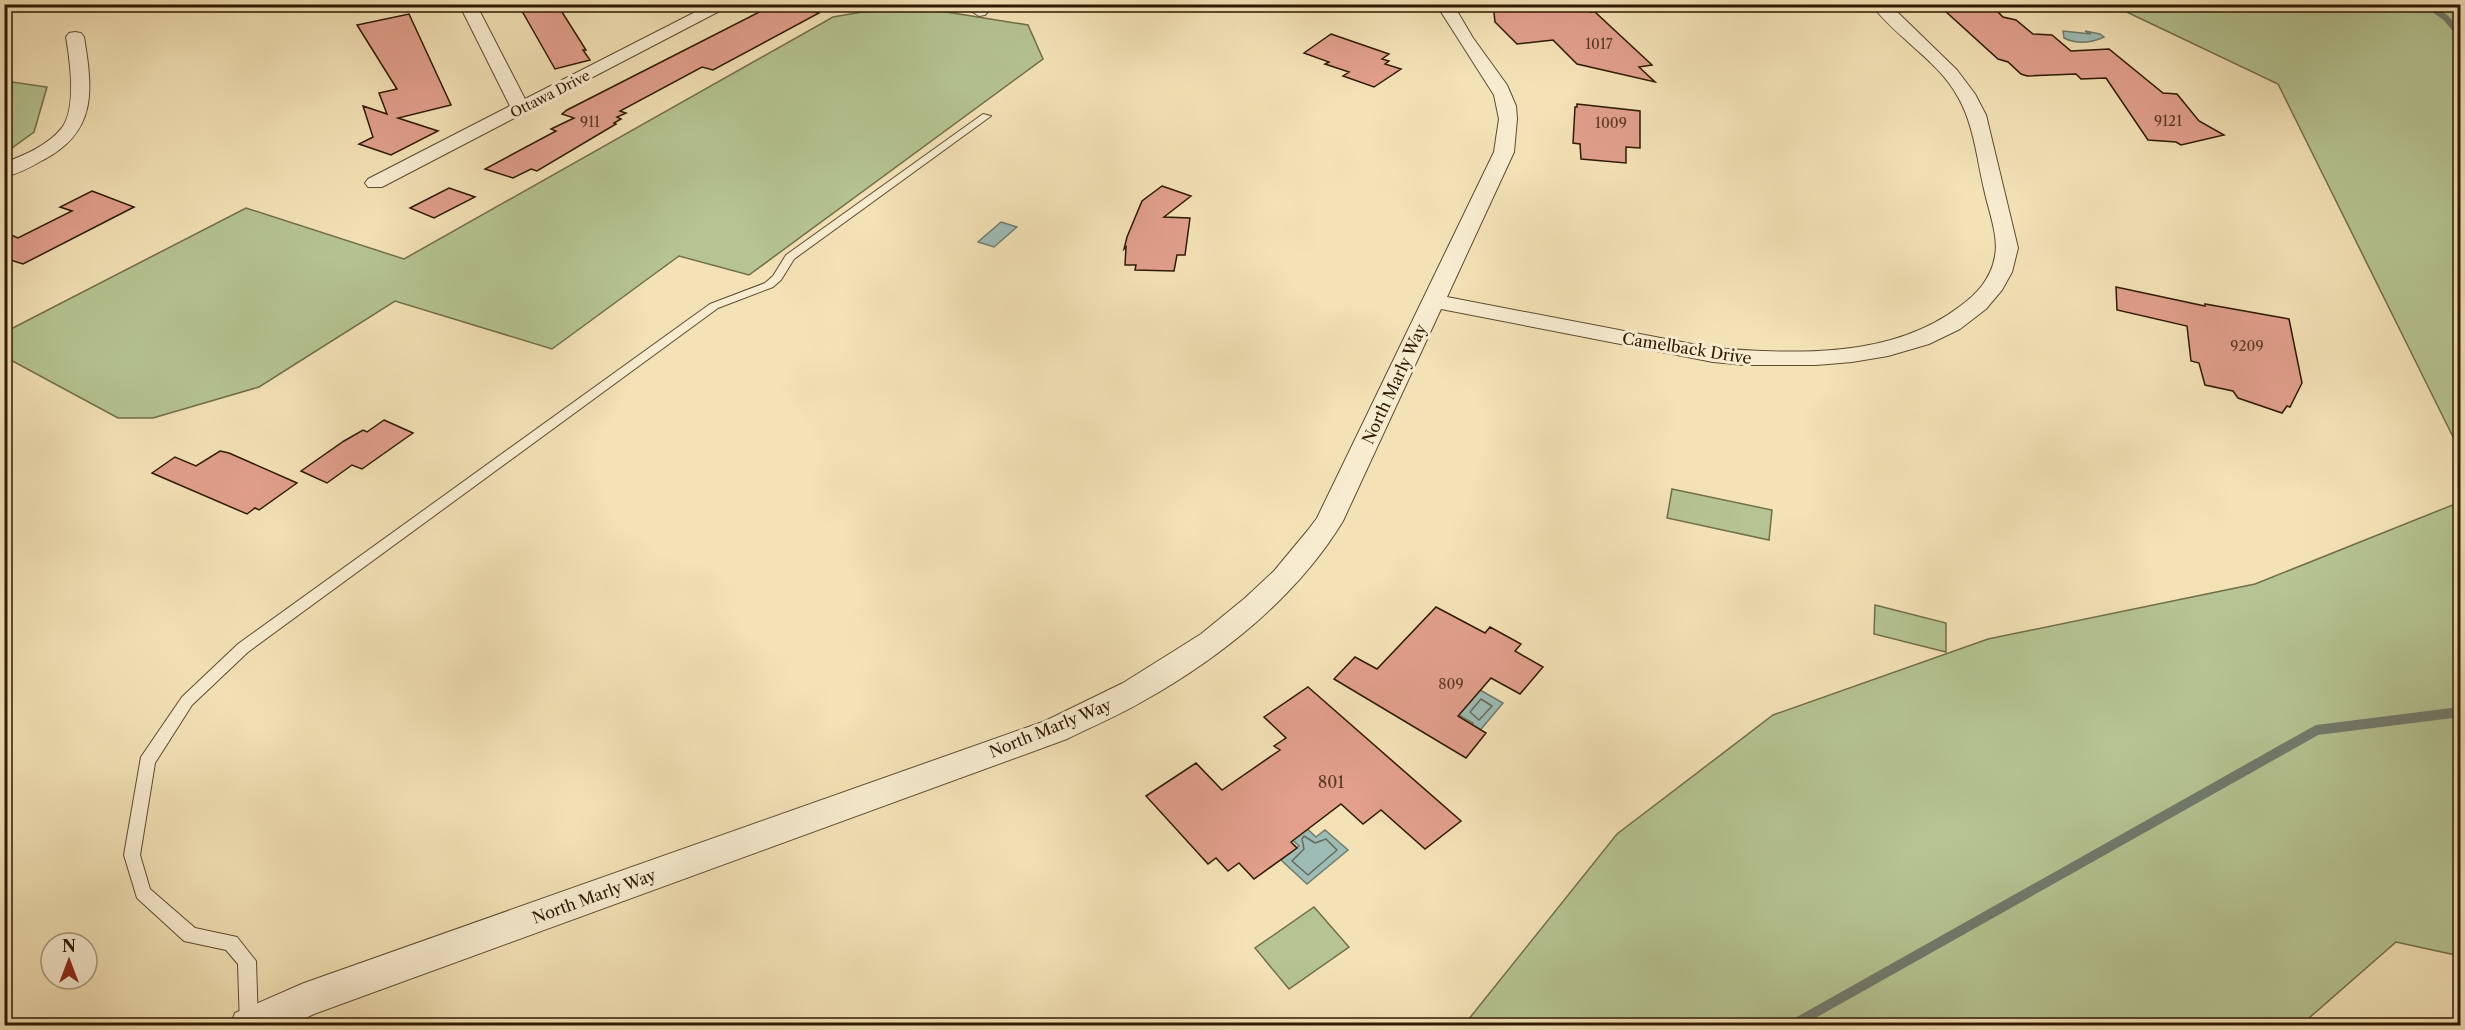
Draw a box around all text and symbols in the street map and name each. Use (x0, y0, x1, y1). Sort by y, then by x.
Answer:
house number: 1017 (1585, 35, 1613, 53)
street label: Ottawa Drive (507, 66, 593, 122)
house number: 9121 (2154, 112, 2182, 130)
house number: 911 (580, 113, 600, 131)
house number: 1009 (1595, 114, 1627, 132)
street label: North Marly Way (1357, 320, 1431, 447)
street label: Camelback Drive (1621, 328, 1753, 368)
house number: 9209 (2230, 337, 2264, 355)
house number: 809 (1438, 675, 1464, 693)
street label: North Marly Way (986, 694, 1115, 762)
house number: 801 (1318, 772, 1344, 792)
street label: North Marly Way (529, 864, 660, 928)
north arrow (39, 931, 99, 991)
text: N (62, 936, 76, 956)

